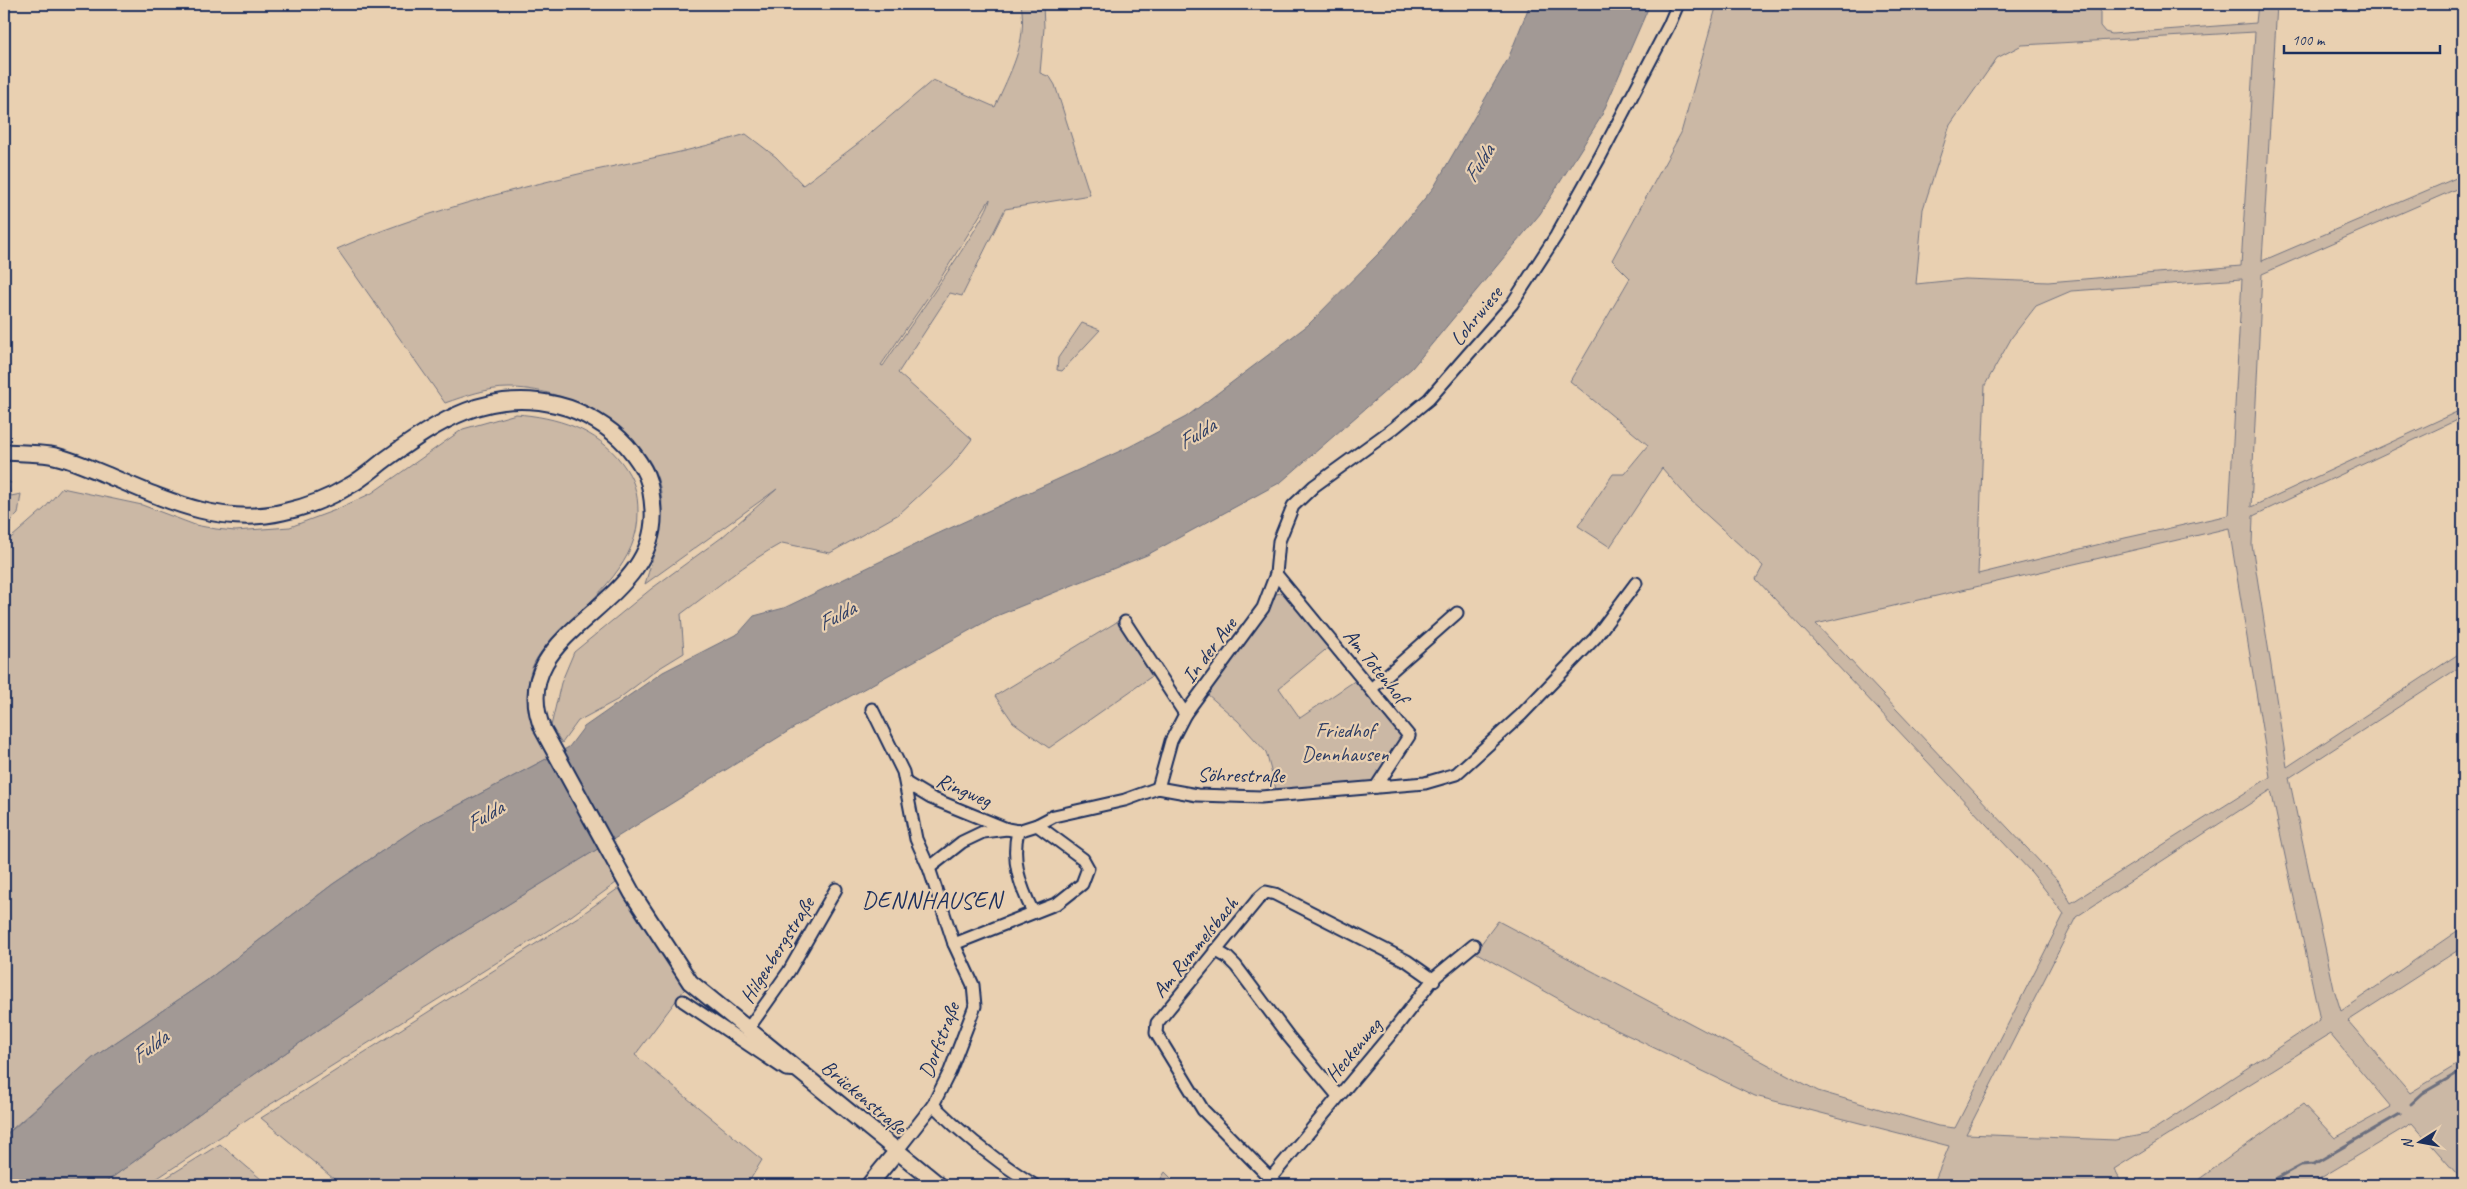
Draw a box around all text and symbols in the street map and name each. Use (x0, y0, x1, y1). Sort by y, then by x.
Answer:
scale bar (2284, 22, 2441, 54)
text: 100 m (2292, 31, 2326, 50)
water label: Fulda (1457, 138, 1502, 188)
street label: Lohrwiese (1444, 279, 1509, 351)
water label: Fulda (1172, 411, 1222, 456)
water label: Fulda (813, 593, 862, 637)
street label: In der Aue (1176, 611, 1243, 688)
street label: Am Totenhof (1338, 623, 1417, 712)
park label: Friedhof Dennhausen (1301, 717, 1389, 767)
street label: Söhrestraße (1197, 761, 1287, 789)
street label: Ringweg (933, 767, 997, 814)
water label: Fulda (460, 793, 510, 838)
district label: DENNHAUSEN (862, 885, 1005, 915)
street label: Hilgenbergstraße (734, 890, 821, 1008)
street label: Am Rummelsbach (1146, 890, 1245, 1003)
street label: Dorfstraße (913, 997, 966, 1081)
street label: Heckenweg (1319, 1012, 1388, 1087)
water label: Fulda (125, 1023, 175, 1070)
street label: Brückenstraße (816, 1054, 913, 1141)
north arrow (2394, 1116, 2444, 1166)
text: N (2398, 1136, 2417, 1150)

